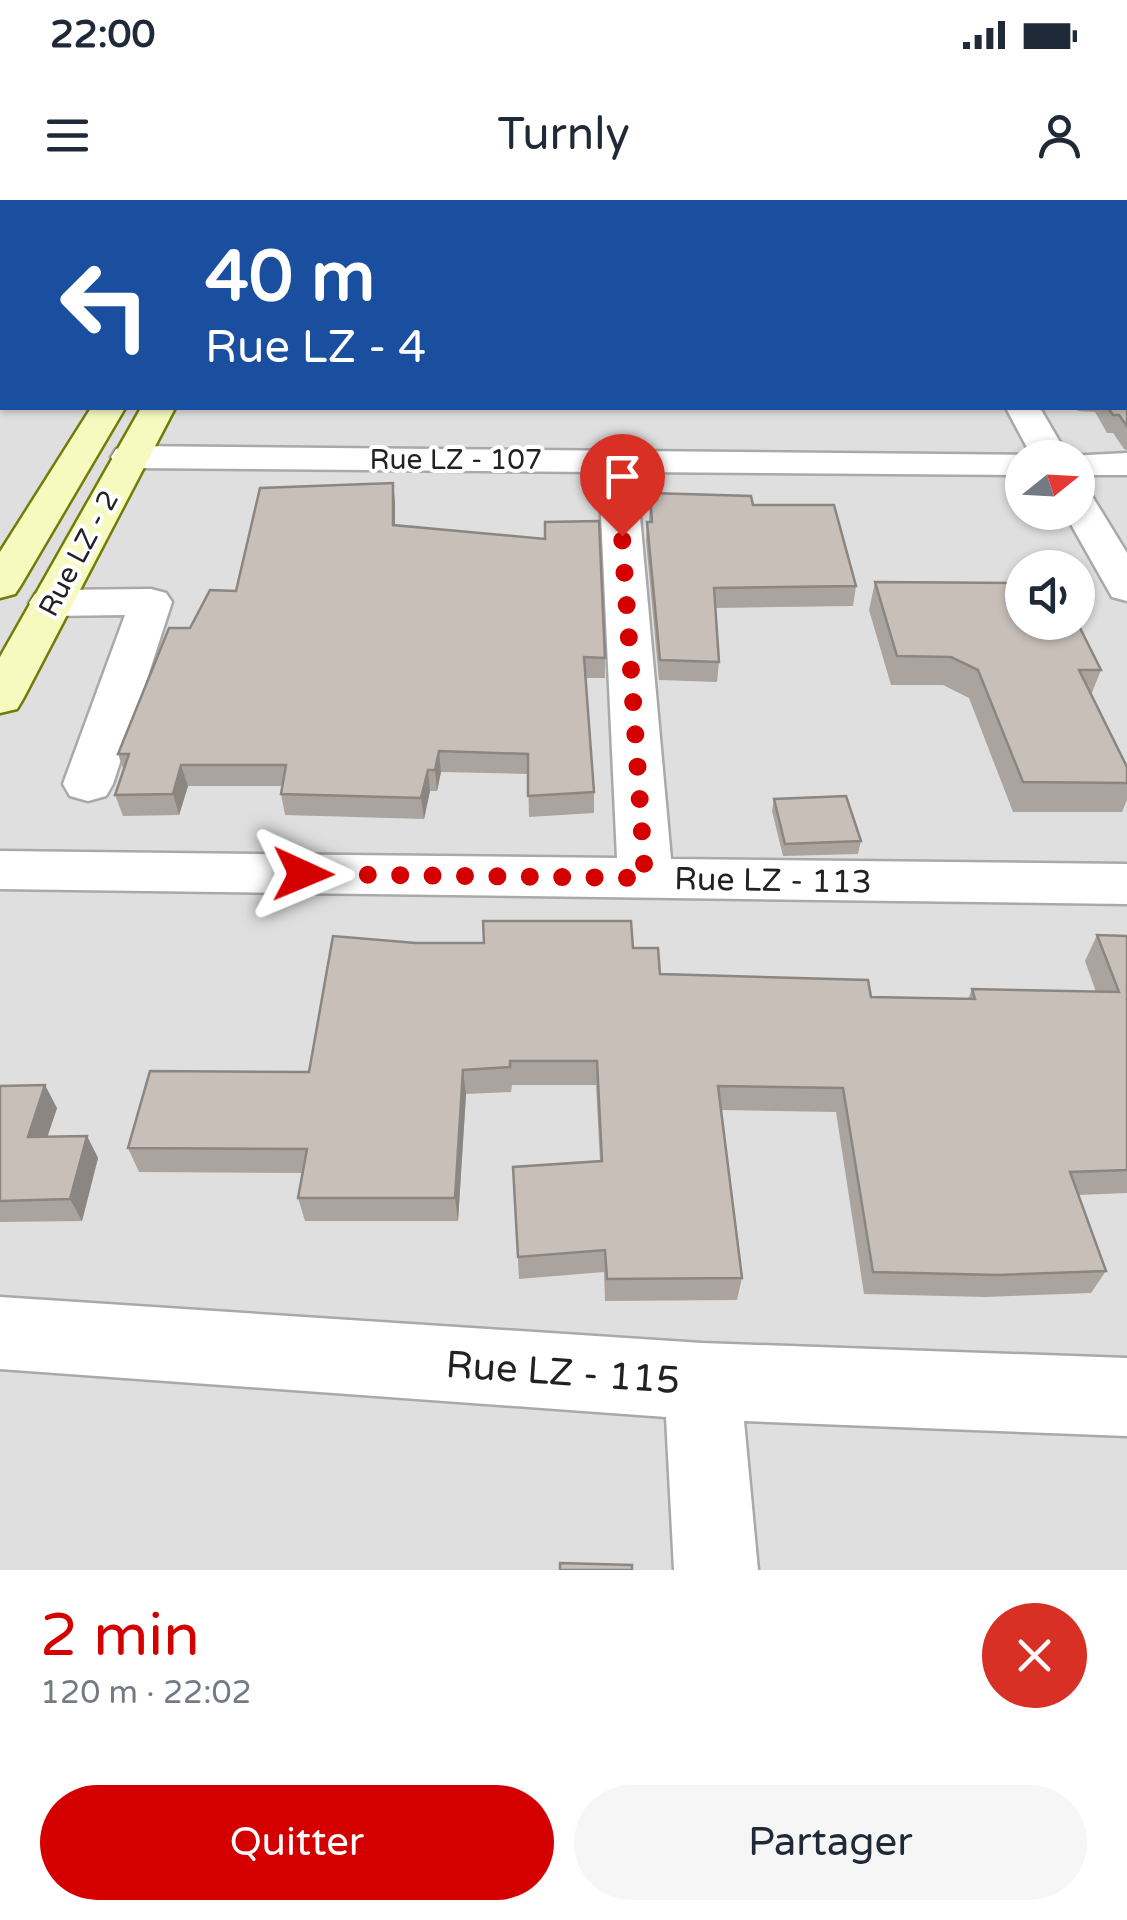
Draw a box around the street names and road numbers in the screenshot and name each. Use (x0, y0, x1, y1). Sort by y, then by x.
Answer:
street label: Rue LZ - 107 (370, 443, 542, 477)
street label: Rue LZ - 2 (32, 485, 126, 622)
street label: Rue LZ - 113 (674, 860, 872, 902)
street label: Rue LZ - 115 (444, 1342, 682, 1404)

